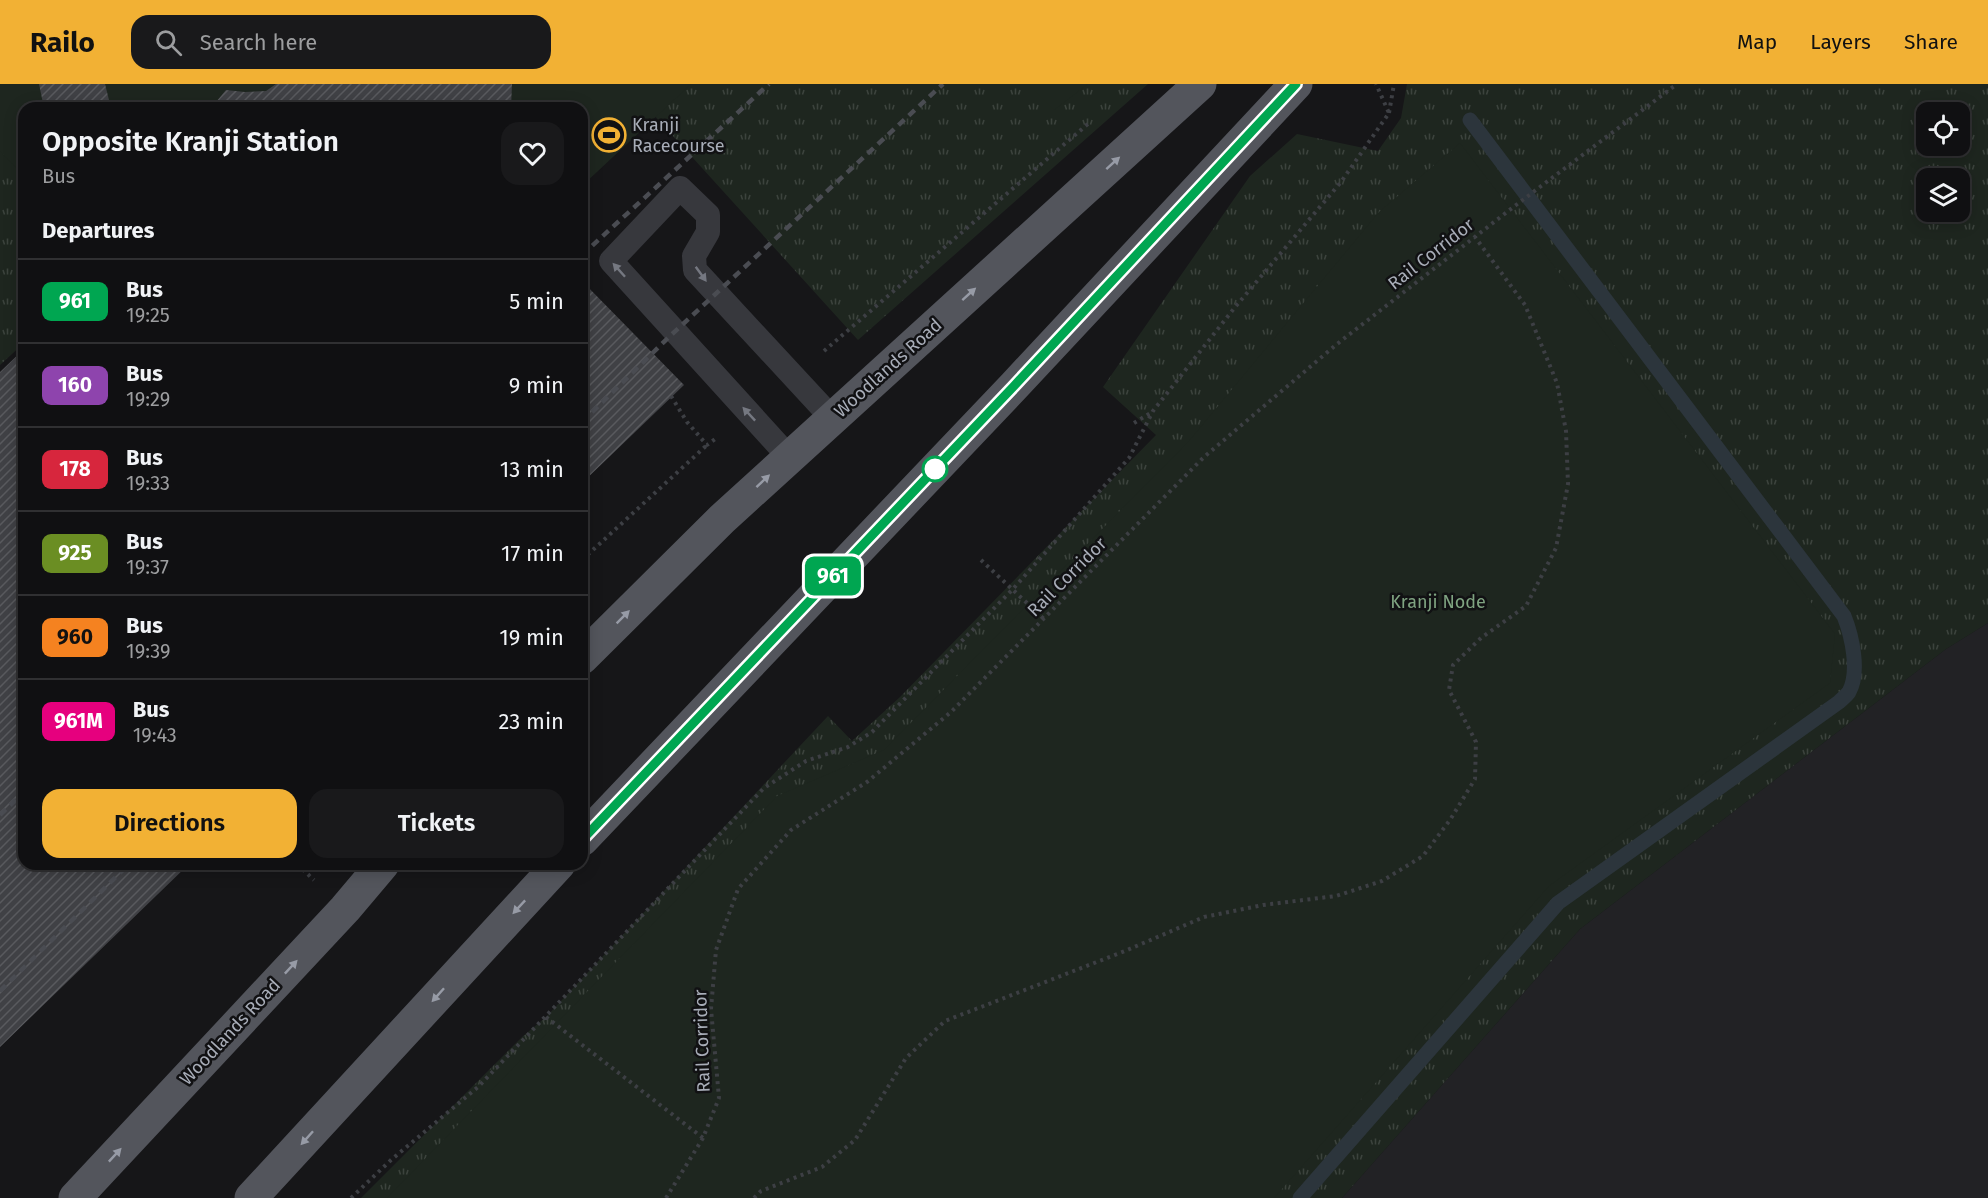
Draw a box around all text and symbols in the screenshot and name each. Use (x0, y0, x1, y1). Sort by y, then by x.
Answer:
search box (131, 15, 551, 69)
text: Railo (30, 26, 95, 59)
icon: search (152, 26, 185, 59)
text: Search here (200, 29, 317, 56)
text: Map (1737, 29, 1777, 55)
text: Layers (1810, 29, 1871, 55)
text: Share (1904, 29, 1958, 55)
map controls (1916, 102, 1970, 222)
button: locate (1916, 102, 1970, 156)
place label: Kranji Racecourse (632, 114, 725, 157)
sports icon: Kranji Racecourse (591, 117, 627, 153)
button: heart (501, 122, 564, 185)
text: Opposite Kranji Station (42, 125, 339, 158)
one-way arrow (1105, 157, 1120, 170)
text: Bus (42, 164, 75, 188)
button: layers (1916, 168, 1970, 222)
street label: Rail Corridor (1384, 214, 1478, 294)
text: Departures (42, 217, 154, 244)
one-way arrow (612, 262, 626, 277)
one-way arrow (695, 266, 707, 282)
text: Bus (126, 276, 163, 303)
one-way arrow (961, 287, 976, 301)
text: 961 (59, 288, 91, 314)
text: 5 min (509, 288, 564, 315)
text: 19:25 (126, 303, 170, 327)
street label: Woodlands Road (830, 314, 946, 422)
text: Bus (126, 360, 163, 387)
text: 160 (58, 372, 92, 398)
text: 9 min (509, 372, 564, 399)
text: 19:29 (126, 387, 170, 411)
one-way arrow (742, 407, 756, 422)
text: Bus (126, 444, 163, 471)
text: 178 (59, 456, 91, 482)
text: 13 min (500, 456, 564, 483)
unlabelled marker (922, 456, 948, 482)
text: 19:33 (126, 471, 170, 495)
one-way arrow (755, 475, 770, 488)
text: Bus (126, 528, 163, 555)
street label: Rail Corridor (1023, 533, 1111, 621)
text: 925 (58, 540, 92, 566)
text: 17 min (501, 540, 564, 567)
text: 19:37 (126, 555, 169, 579)
line badge: 961 (798, 556, 868, 596)
text: 961 (817, 563, 849, 589)
park label: Kranji Node (1390, 591, 1486, 613)
one-way arrow (616, 611, 630, 625)
text: Bus (126, 612, 163, 639)
text: 960 (57, 624, 93, 650)
text: 19 min (499, 624, 564, 651)
text: 19:39 (126, 639, 170, 663)
text: Bus (133, 696, 169, 723)
text: 961M (54, 708, 103, 734)
text: 23 min (498, 708, 564, 735)
text: 19:43 (133, 723, 177, 747)
button: Directions (42, 789, 297, 858)
button: Tickets (309, 789, 564, 858)
one-way arrow (513, 900, 527, 914)
one-way arrow (284, 960, 298, 974)
street label: Woodlands Road (175, 974, 285, 1090)
one-way arrow (431, 987, 445, 1002)
street label: Rail Corridor (689, 989, 715, 1093)
one-way arrow (300, 1131, 314, 1146)
one-way arrow (108, 1148, 122, 1163)

